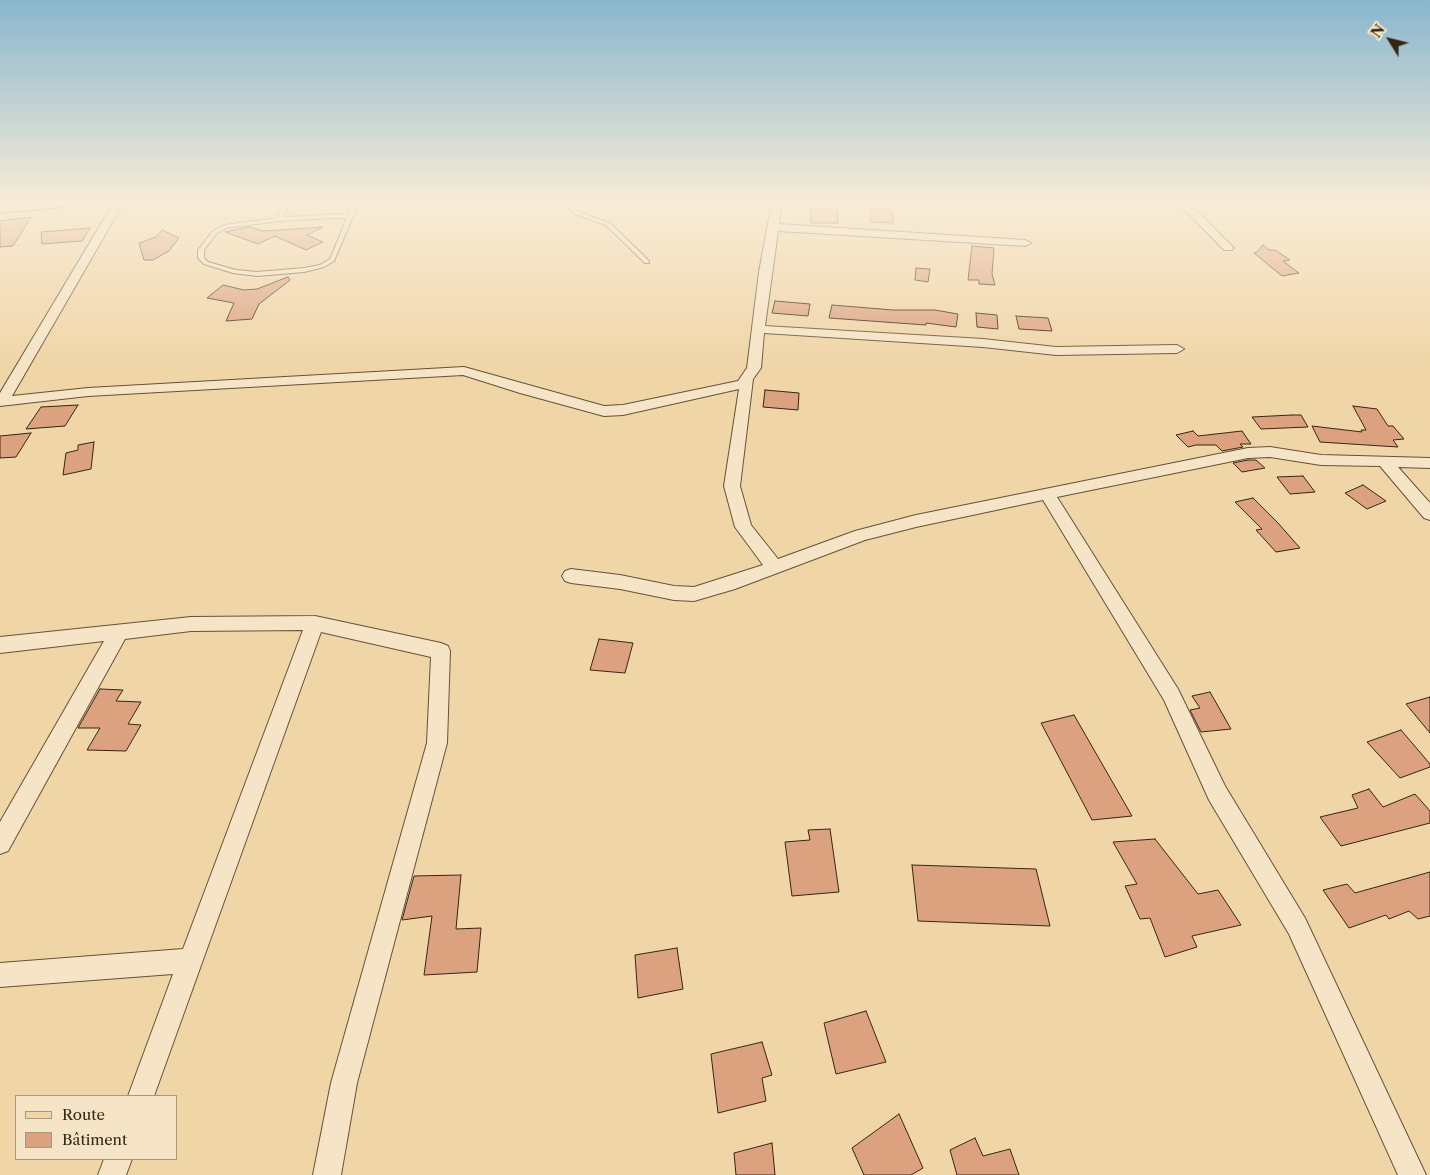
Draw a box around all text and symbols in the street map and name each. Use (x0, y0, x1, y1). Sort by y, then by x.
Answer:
north arrow (1365, 15, 1415, 65)
text: N (1367, 21, 1389, 41)
legend (15, 1095, 178, 1160)
text: Route (62, 1105, 105, 1124)
text: Bâtiment (62, 1130, 127, 1149)

